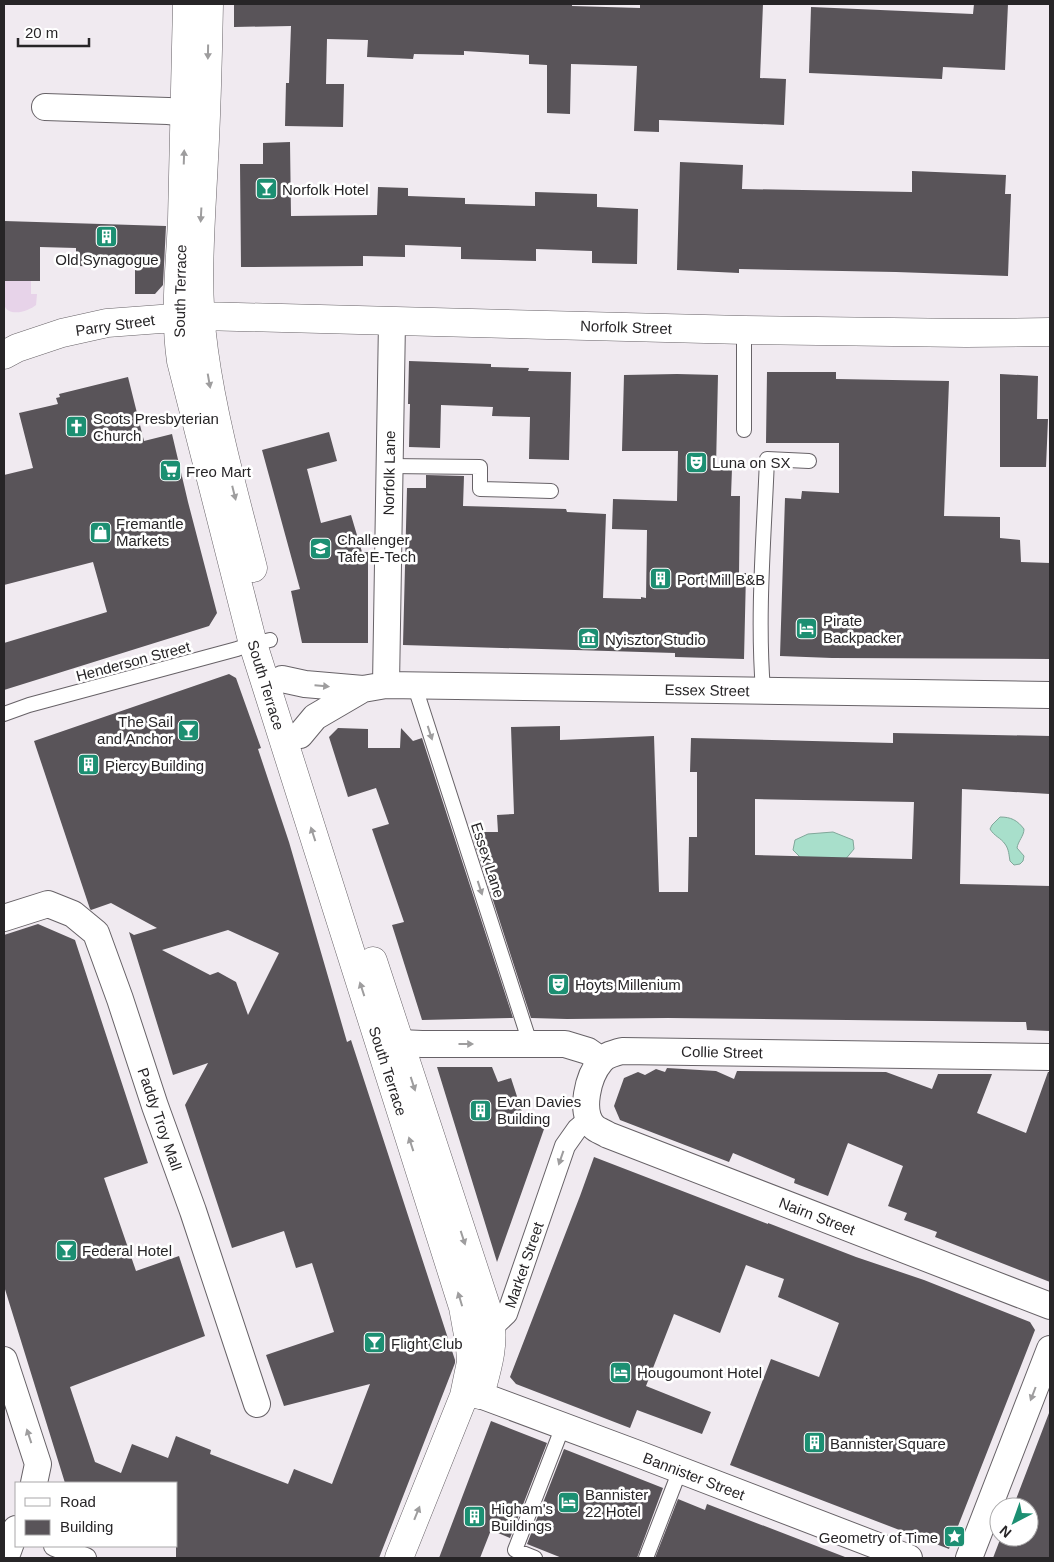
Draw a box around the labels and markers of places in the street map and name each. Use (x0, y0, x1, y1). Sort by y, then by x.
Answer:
bar icon: Norfolk Hotel (254, 177, 278, 201)
place label: Norfolk Hotel (282, 181, 369, 198)
building icon: Old Synagogue (95, 224, 119, 248)
place label: Old Synagogue (55, 251, 159, 268)
place label: Scots Presbyterian Church (93, 410, 219, 444)
church icon: Scots Presbyterian Church (65, 415, 89, 439)
theatre icon: Luna on SX (684, 450, 708, 474)
place label: Luna on SX (712, 454, 790, 471)
supermarket icon: Freo Mart (158, 459, 182, 483)
place label: Freo Mart (186, 463, 252, 480)
place label: Fremantle Markets (116, 515, 184, 549)
shop icon: Fremantle Markets (88, 520, 112, 544)
place label: Challenger Tafe E-Tech (337, 531, 416, 565)
school or university icon: Challenger Tafe E-Tech (309, 536, 333, 560)
building icon: Port Mill B&B (649, 567, 673, 591)
place label: Port Mill B&B (677, 571, 765, 588)
place label: Pirate Backpacker (823, 612, 901, 646)
hotel icon: Pirate Backpacker (795, 617, 819, 641)
museum icon: Nyisztor Studio (577, 627, 601, 651)
place label: Nyisztor Studio (605, 631, 706, 648)
place label: The Sail and Anchor (97, 713, 173, 747)
bar icon: The Sail and Anchor (177, 718, 201, 742)
building icon: Piercy Building (77, 753, 101, 777)
place label: Piercy Building (105, 757, 204, 774)
theatre icon: Hoyts Millenium (547, 972, 571, 996)
place label: Hoyts Millenium (575, 976, 681, 993)
place label: Evan Davies Building (497, 1093, 581, 1127)
building icon: Evan Davies Building (469, 1098, 493, 1122)
bar icon: Federal Hotel (54, 1238, 78, 1262)
place label: Federal Hotel (82, 1242, 172, 1259)
bar icon: Flight Club (363, 1331, 387, 1355)
place label: Flight Club (391, 1335, 463, 1352)
hotel icon: Hougoumont Hotel (609, 1360, 633, 1384)
place label: Hougoumont Hotel (637, 1364, 762, 1381)
building icon: Bannister Square (802, 1431, 826, 1455)
place label: Bannister Square (830, 1435, 946, 1452)
place label: Bannister 22 Hotel (585, 1486, 648, 1520)
hotel icon: Bannister 22 Hotel (557, 1491, 581, 1515)
place label: Higham's Buildings (491, 1500, 553, 1534)
building icon: Higham's Buildings (463, 1505, 487, 1529)
place icon: Geometry of Time (942, 1525, 966, 1549)
place label: Geometry of Time (819, 1529, 938, 1546)

